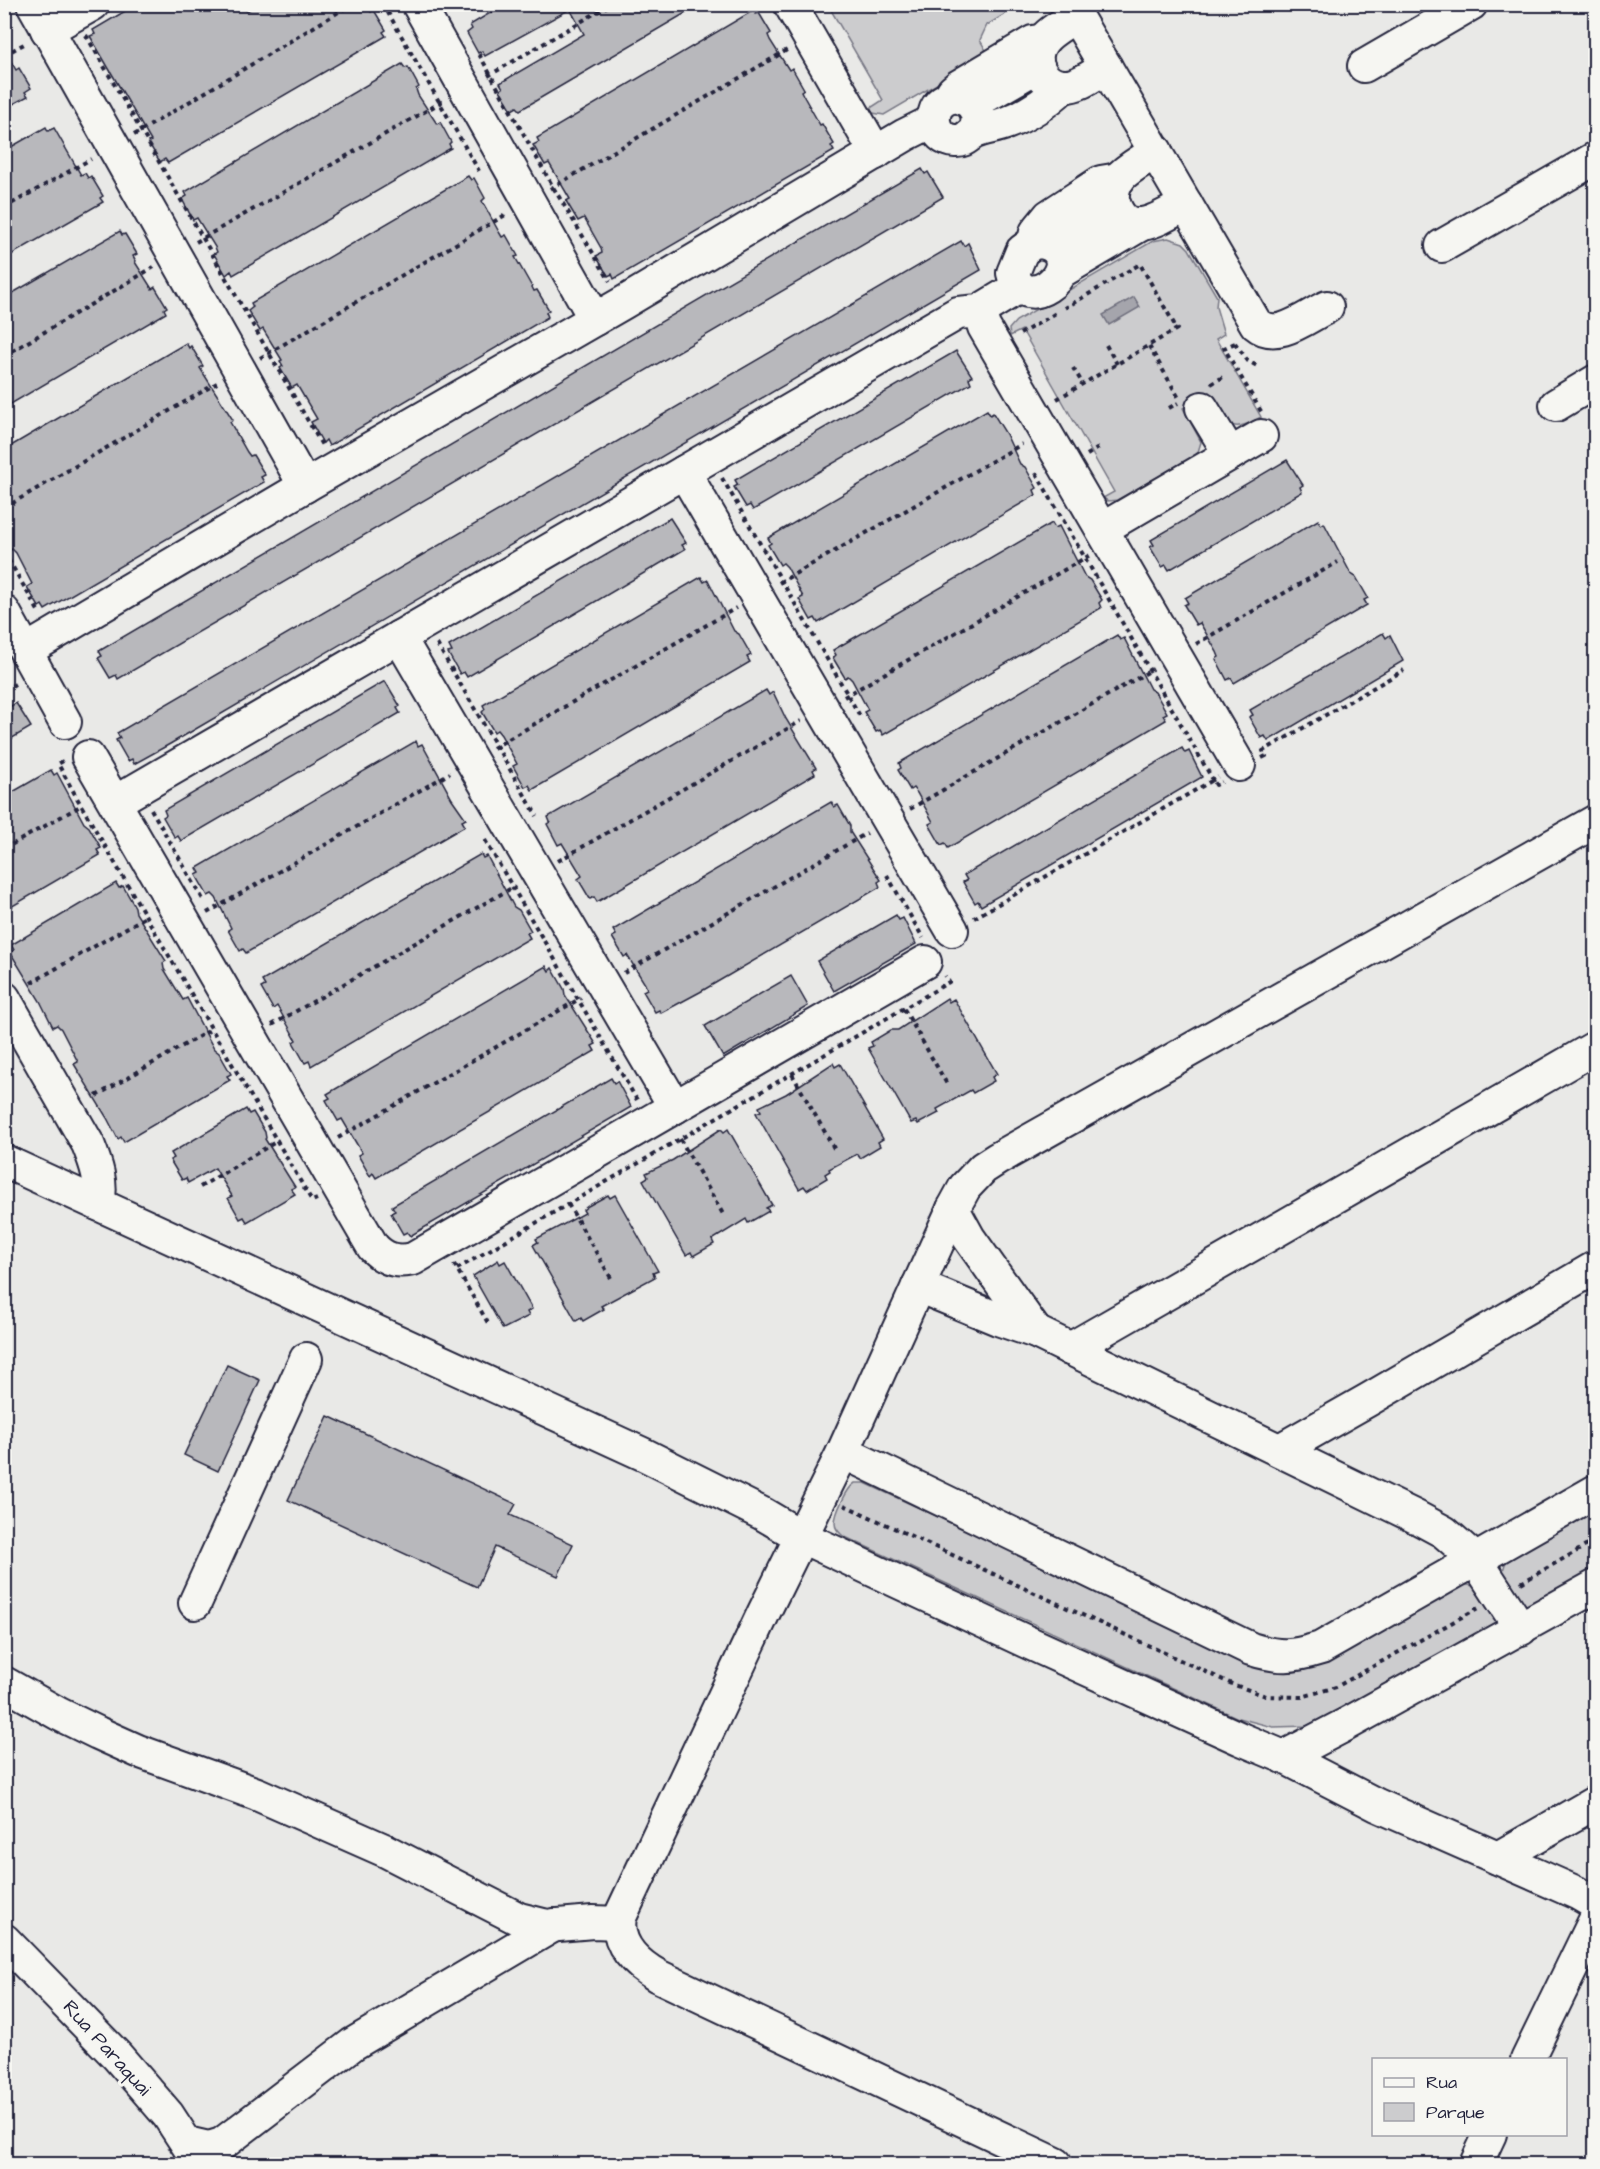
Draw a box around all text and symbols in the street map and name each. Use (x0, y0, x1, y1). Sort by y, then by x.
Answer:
street label: Rua Paraquai (56, 1994, 158, 2102)
legend (1372, 2058, 1567, 2136)
text: Rua (1426, 2070, 1457, 2095)
text: Parque (1426, 2100, 1485, 2125)

